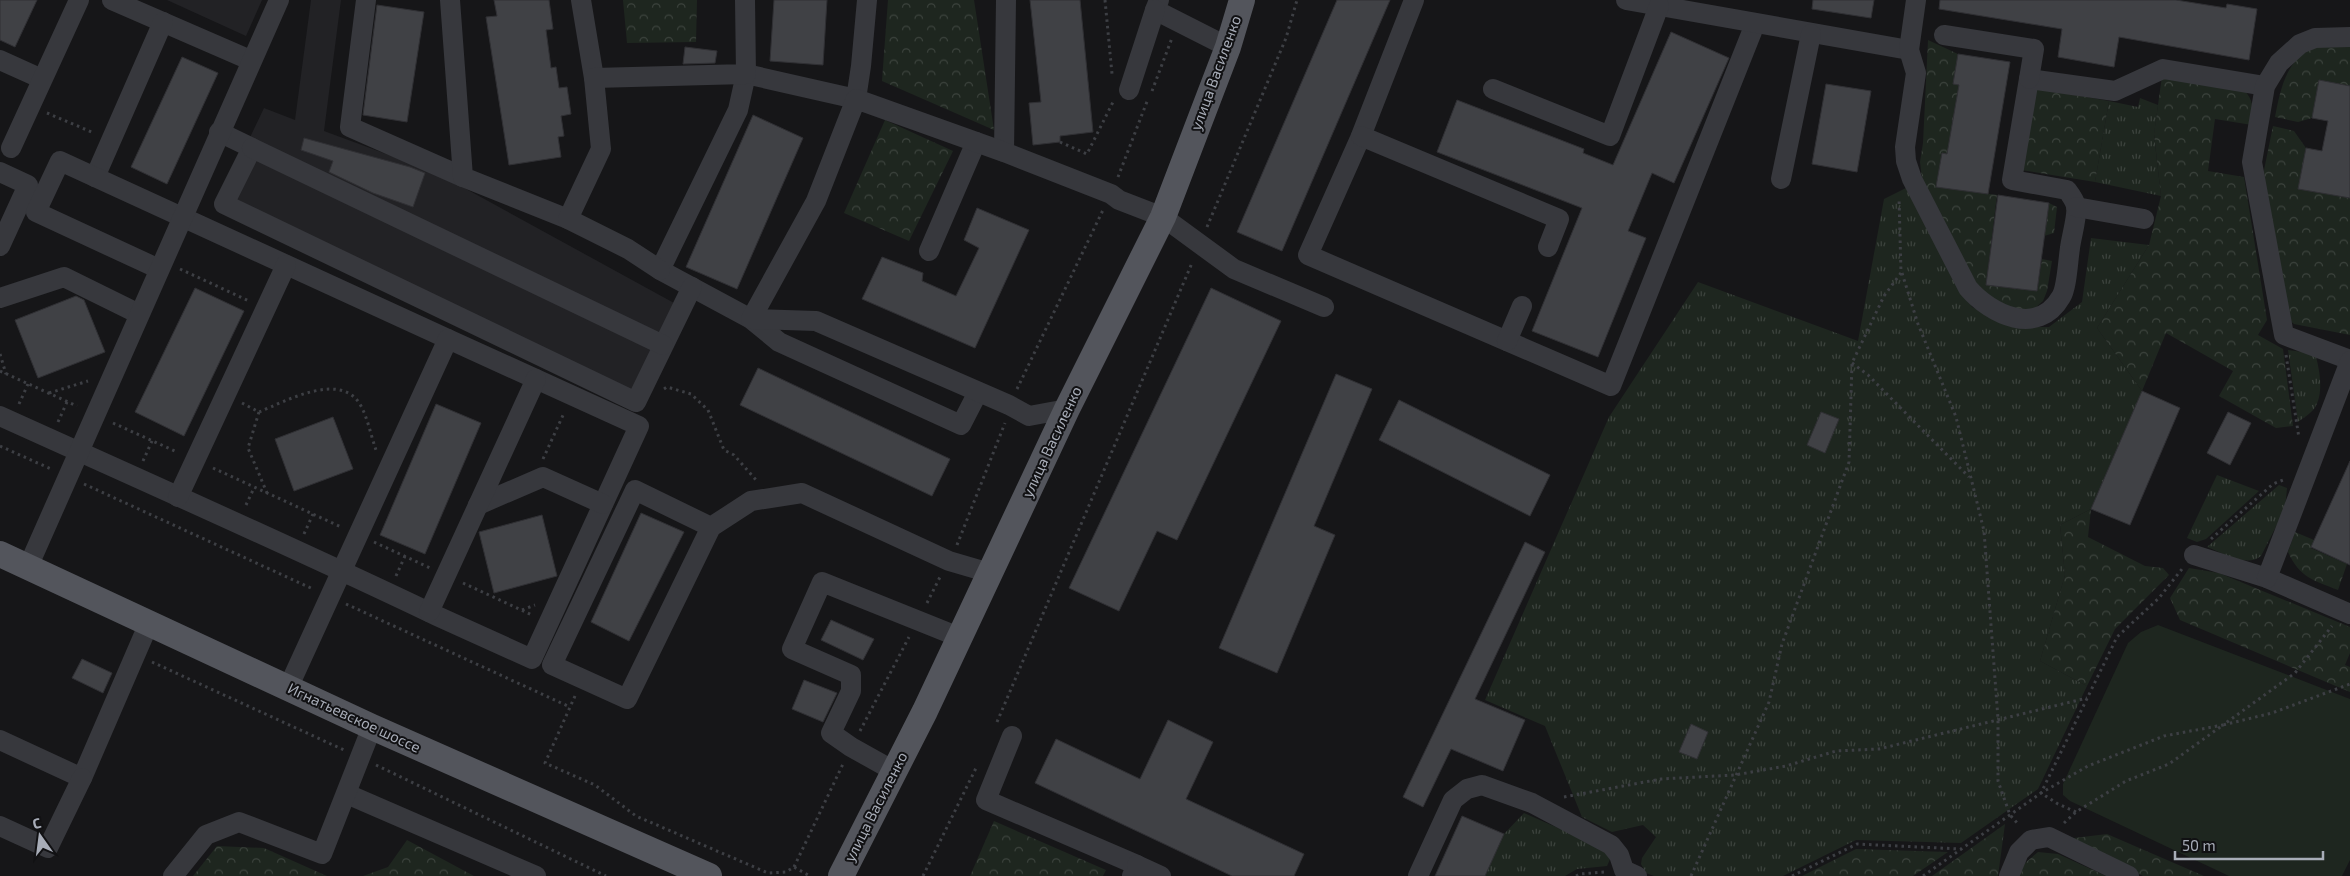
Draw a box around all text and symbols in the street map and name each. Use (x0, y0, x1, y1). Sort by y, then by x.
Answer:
street label: улица Василенко (1186, 13, 1245, 133)
street label: улица Василенко (1017, 383, 1086, 501)
street label: Игнатьевское шоссе (285, 678, 424, 756)
street label: улица Василенко (840, 749, 911, 865)
north arrow (15, 811, 65, 861)
text: С (31, 814, 43, 832)
scale bar (2175, 828, 2322, 860)
text: 50 m (2182, 836, 2216, 854)

